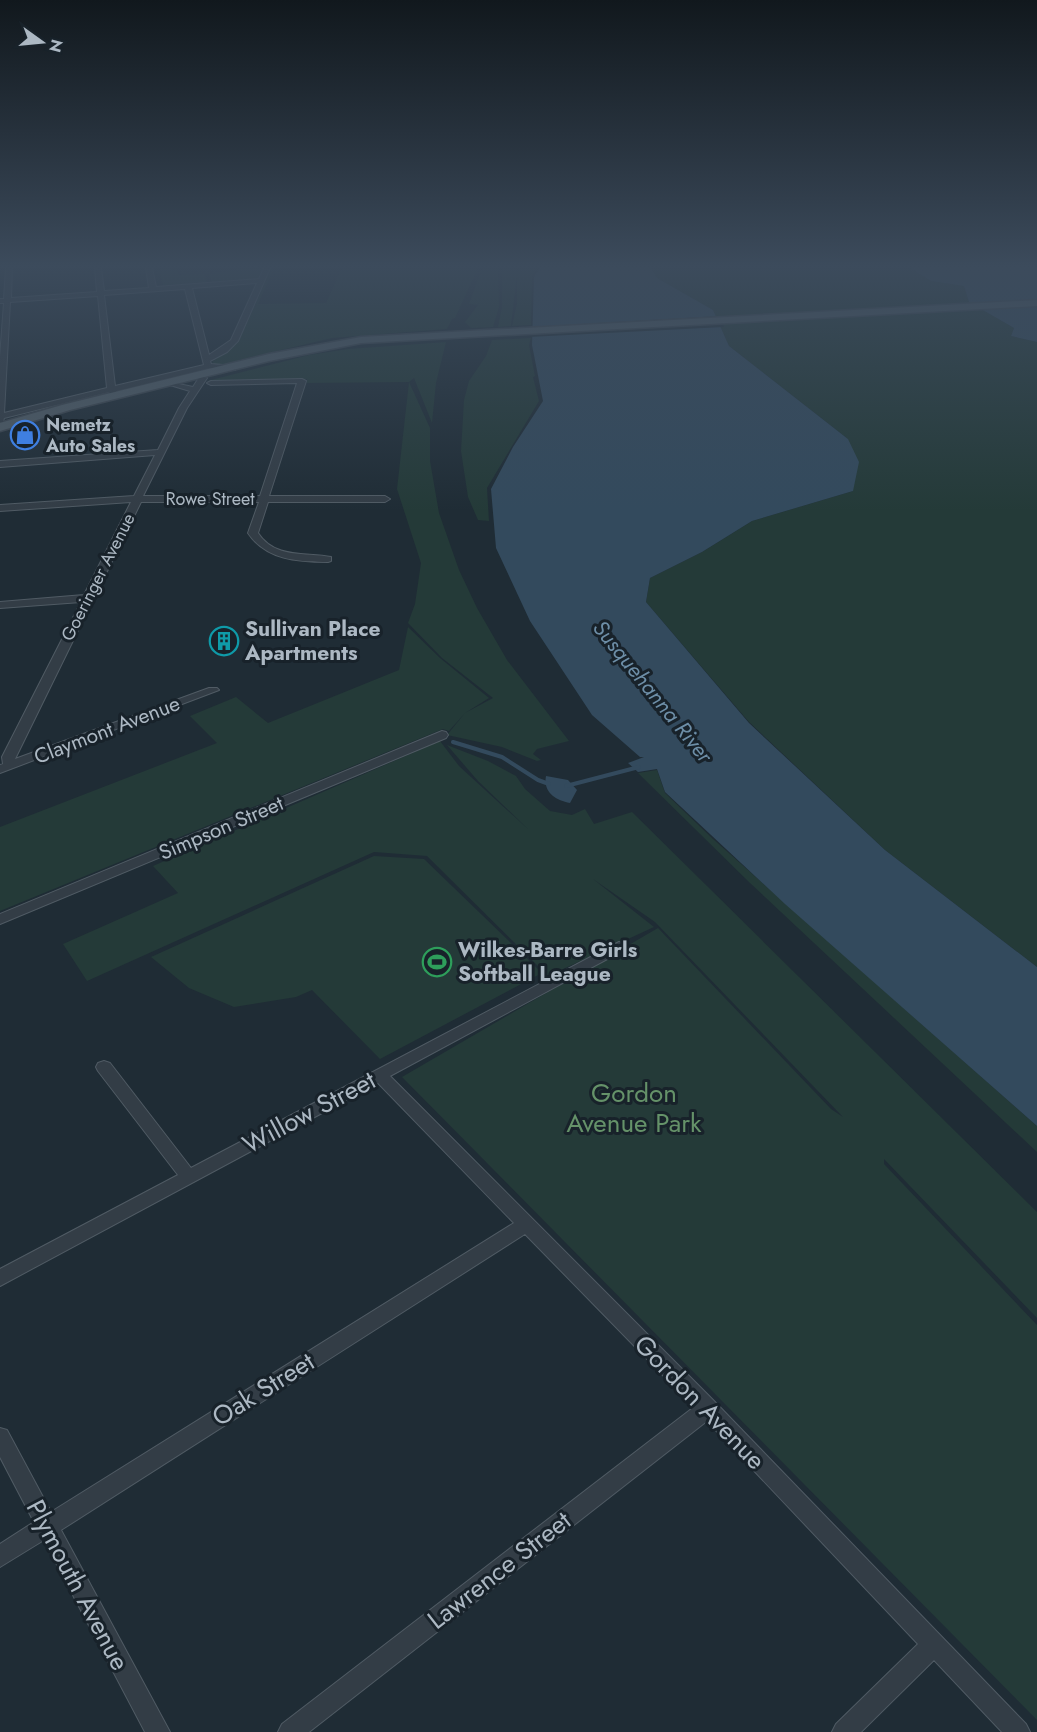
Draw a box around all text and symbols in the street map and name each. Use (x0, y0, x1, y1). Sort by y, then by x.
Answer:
north arrow (12, 12, 72, 72)
text: N (43, 37, 69, 55)
place label: Nemetz Auto Sales (45, 412, 135, 459)
shop icon: Nemetz Auto Sales (9, 419, 41, 451)
street label: Rowe Street (165, 486, 255, 512)
street label: Goeringer Avenue (55, 508, 141, 646)
water label: Susquehanna River (585, 613, 722, 770)
place label: Sullivan Place Apartments (244, 614, 381, 668)
building icon: Sullivan Place Apartments (208, 625, 240, 657)
street label: Claymont Avenue (30, 688, 184, 772)
street label: Simpson Street (154, 788, 288, 868)
place label: Wilkes-Barre Girls Softball League (458, 935, 638, 989)
sports icon: Wilkes-Barre Girls Softball League (421, 946, 453, 978)
street label: Willow Street (236, 1061, 383, 1163)
park label: Gordon Avenue Park (566, 1074, 702, 1142)
street label: Gordon Avenue (626, 1326, 774, 1478)
street label: Oak Street (204, 1342, 322, 1435)
street label: Plymouth Avenue (17, 1493, 139, 1677)
street label: Lawrence Street (419, 1501, 579, 1638)

